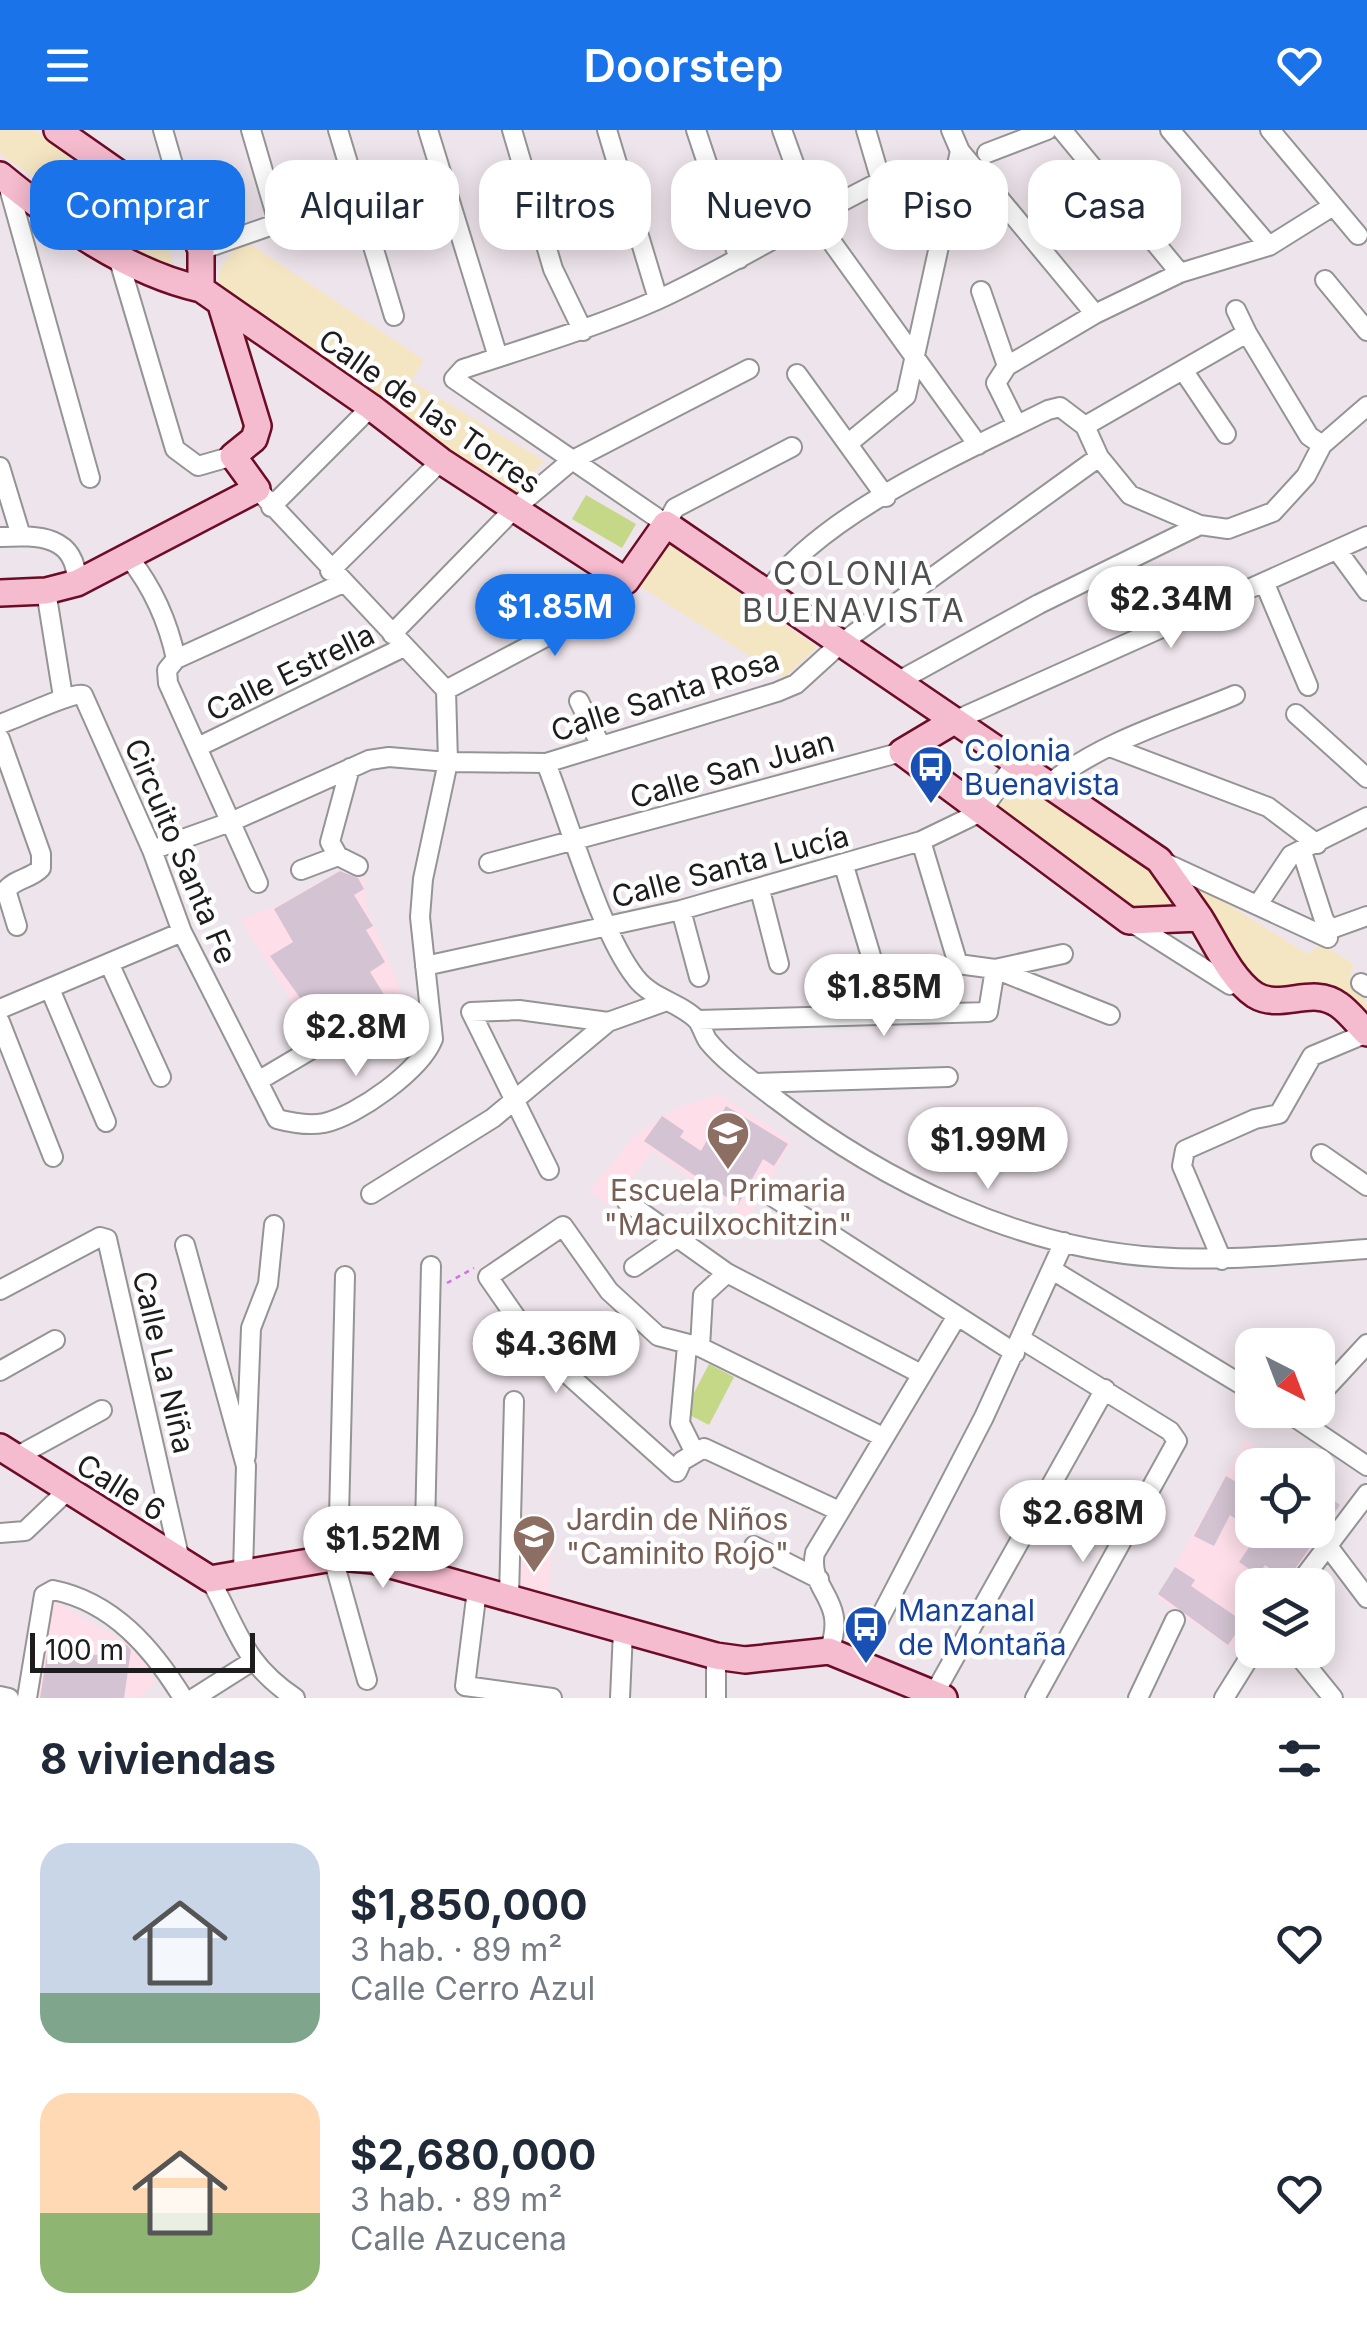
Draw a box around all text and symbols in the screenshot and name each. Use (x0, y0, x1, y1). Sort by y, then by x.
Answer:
icon: menu (40, 38, 95, 93)
text: Doorstep (583, 38, 784, 93)
icon: heart (1272, 38, 1327, 93)
chip: Comprar (30, 160, 245, 250)
chip: Alquilar (265, 160, 459, 250)
chip: Filtros (479, 160, 651, 250)
chip: Nuevo (671, 160, 848, 250)
chip: Piso (868, 160, 1008, 250)
chip: Casa (1028, 160, 1181, 250)
street label: Calle de las Torres (312, 321, 548, 501)
district label: COLONIA BUENAVISTA (742, 554, 966, 630)
pin: $2.34M (1090, 566, 1252, 651)
pin: $1.85M (474, 574, 636, 659)
text: $2.34M (1109, 579, 1233, 618)
text: $1.85M (497, 587, 613, 626)
street label: Calle Estrella (200, 616, 380, 728)
street label: Calle Santa Rosa (546, 641, 784, 749)
street label: Calle San Juan (626, 723, 838, 815)
place label: Colonia Buenavista (964, 732, 1120, 802)
street label: Circuito Santa Fe (117, 733, 245, 969)
bus stop icon: Colonia Buenavista (908, 744, 954, 805)
street label: Calle Santa Lucía (607, 817, 853, 915)
pin: $1.85M (803, 954, 965, 1039)
text: $1.85M (826, 967, 942, 1006)
pin: $2.8M (286, 994, 426, 1079)
text: $2.8M (305, 1007, 407, 1046)
pin: $1.99M (907, 1107, 1069, 1192)
school or university icon: Escuela Primaria "Macuilxochitzin" (705, 1110, 751, 1171)
text: $1.99M (930, 1120, 1046, 1159)
place label: Escuela Primaria "Macuilxochitzin" (604, 1172, 852, 1242)
street label: Calle La Niña (126, 1267, 202, 1457)
pin: $4.36M (475, 1311, 637, 1396)
text: $4.36M (495, 1324, 617, 1363)
north arrow (1235, 1328, 1335, 1428)
map controls (1235, 1328, 1335, 1668)
street label: Calle 6 (70, 1446, 172, 1528)
button: locate (1235, 1448, 1335, 1548)
pin: $2.68M (1002, 1480, 1164, 1565)
text: $2.68M (1022, 1493, 1144, 1532)
place label: Jardin de Niños "Caminito Rojo" (566, 1501, 789, 1571)
pin: $1.52M (302, 1506, 464, 1591)
school or university icon: Jardin de Niños "Caminito Rojo" (511, 1513, 557, 1574)
text: $1.52M (325, 1519, 441, 1558)
button: layers (1235, 1568, 1335, 1668)
place label: Manzanal de Montaña (898, 1592, 1067, 1662)
bus stop icon: Manzanal de Montaña (843, 1604, 889, 1665)
scale bar (30, 1628, 255, 1672)
text: 100 m (45, 1633, 124, 1667)
icon: filters (1272, 1731, 1327, 1786)
text: 8 viviendas (40, 1733, 276, 1784)
text: $1,850,000 (350, 1879, 587, 1930)
icon: home (120, 1883, 240, 2003)
icon: heart (1272, 1916, 1327, 1971)
text: 3 hab. · 89 m² (350, 1930, 563, 1969)
text: Calle Cerro Azul (350, 1969, 595, 2008)
text: $2,680,000 (350, 2129, 596, 2180)
icon: home (120, 2133, 240, 2253)
icon: heart (1272, 2166, 1327, 2221)
text: 3 hab. · 89 m² (350, 2180, 563, 2219)
text: Calle Azucena (350, 2219, 567, 2258)

